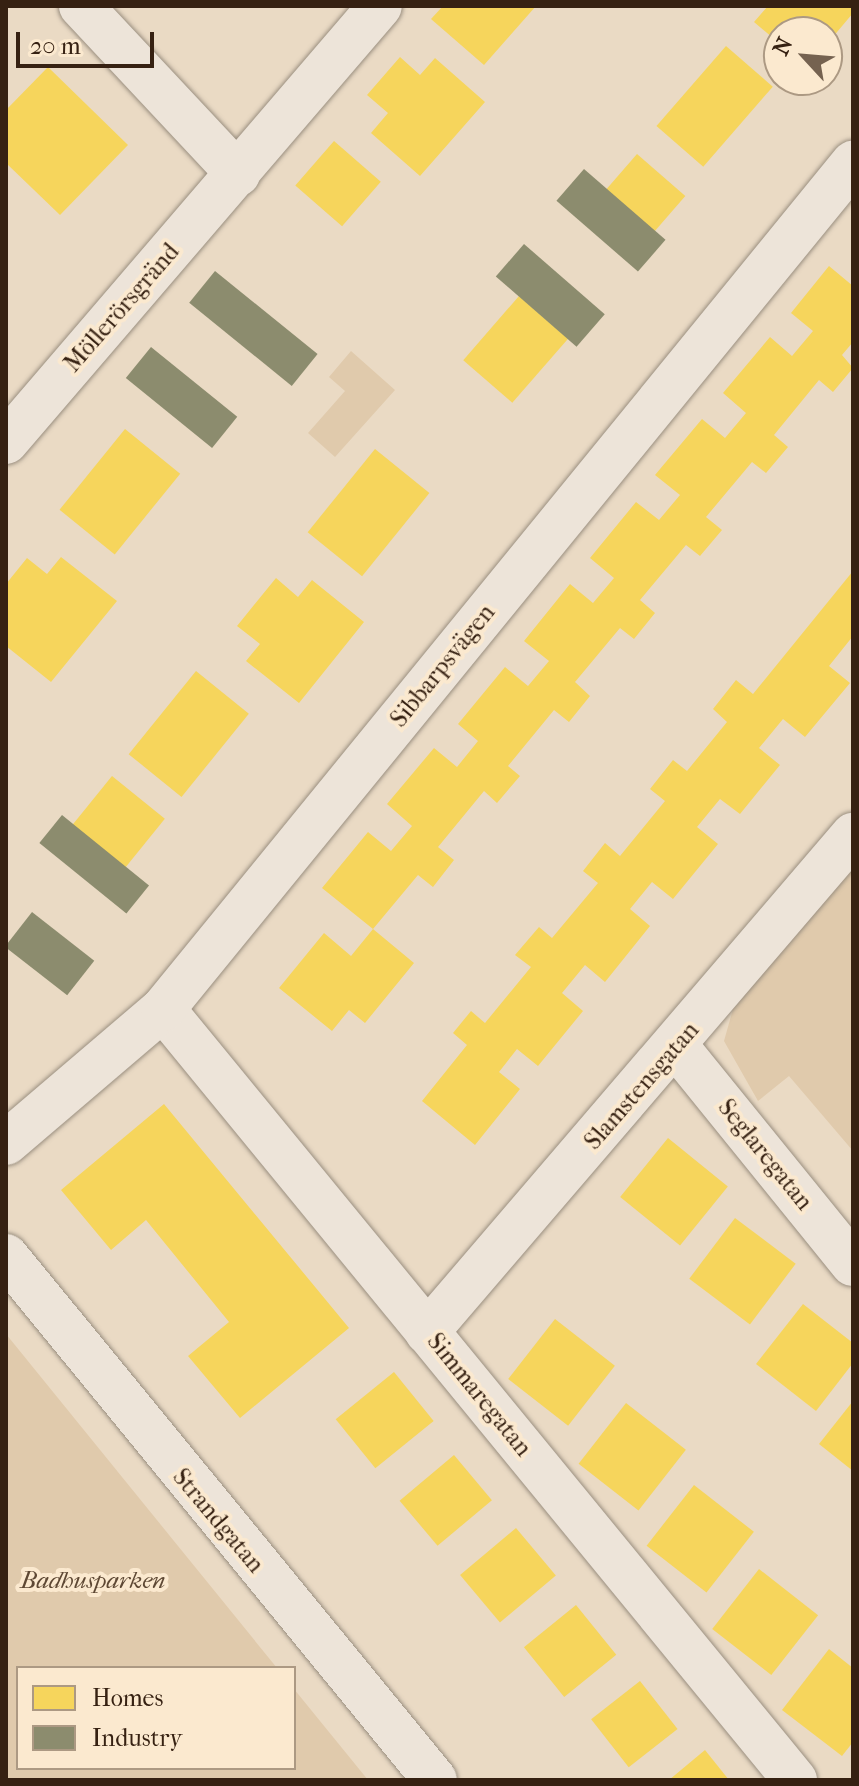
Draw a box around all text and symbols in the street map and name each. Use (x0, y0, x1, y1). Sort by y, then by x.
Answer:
scale bar (20, 16, 158, 66)
north arrow (763, 16, 843, 96)
text: 20 m (30, 32, 81, 60)
text: N (768, 33, 799, 60)
street label: Möllerörsgränd (58, 238, 186, 378)
street label: Sibbarpsvägen (385, 599, 501, 733)
street label: Slamstensgatan (579, 1016, 705, 1156)
street label: Seglaregatan (712, 1094, 818, 1216)
street label: Simmaregatan (421, 1328, 537, 1462)
street label: Strandgatan (166, 1463, 270, 1579)
park label: Badhusparken (20, 1567, 166, 1595)
legend (16, 1666, 296, 1770)
text: Homes (92, 1684, 163, 1712)
text: Industry (92, 1724, 182, 1752)

